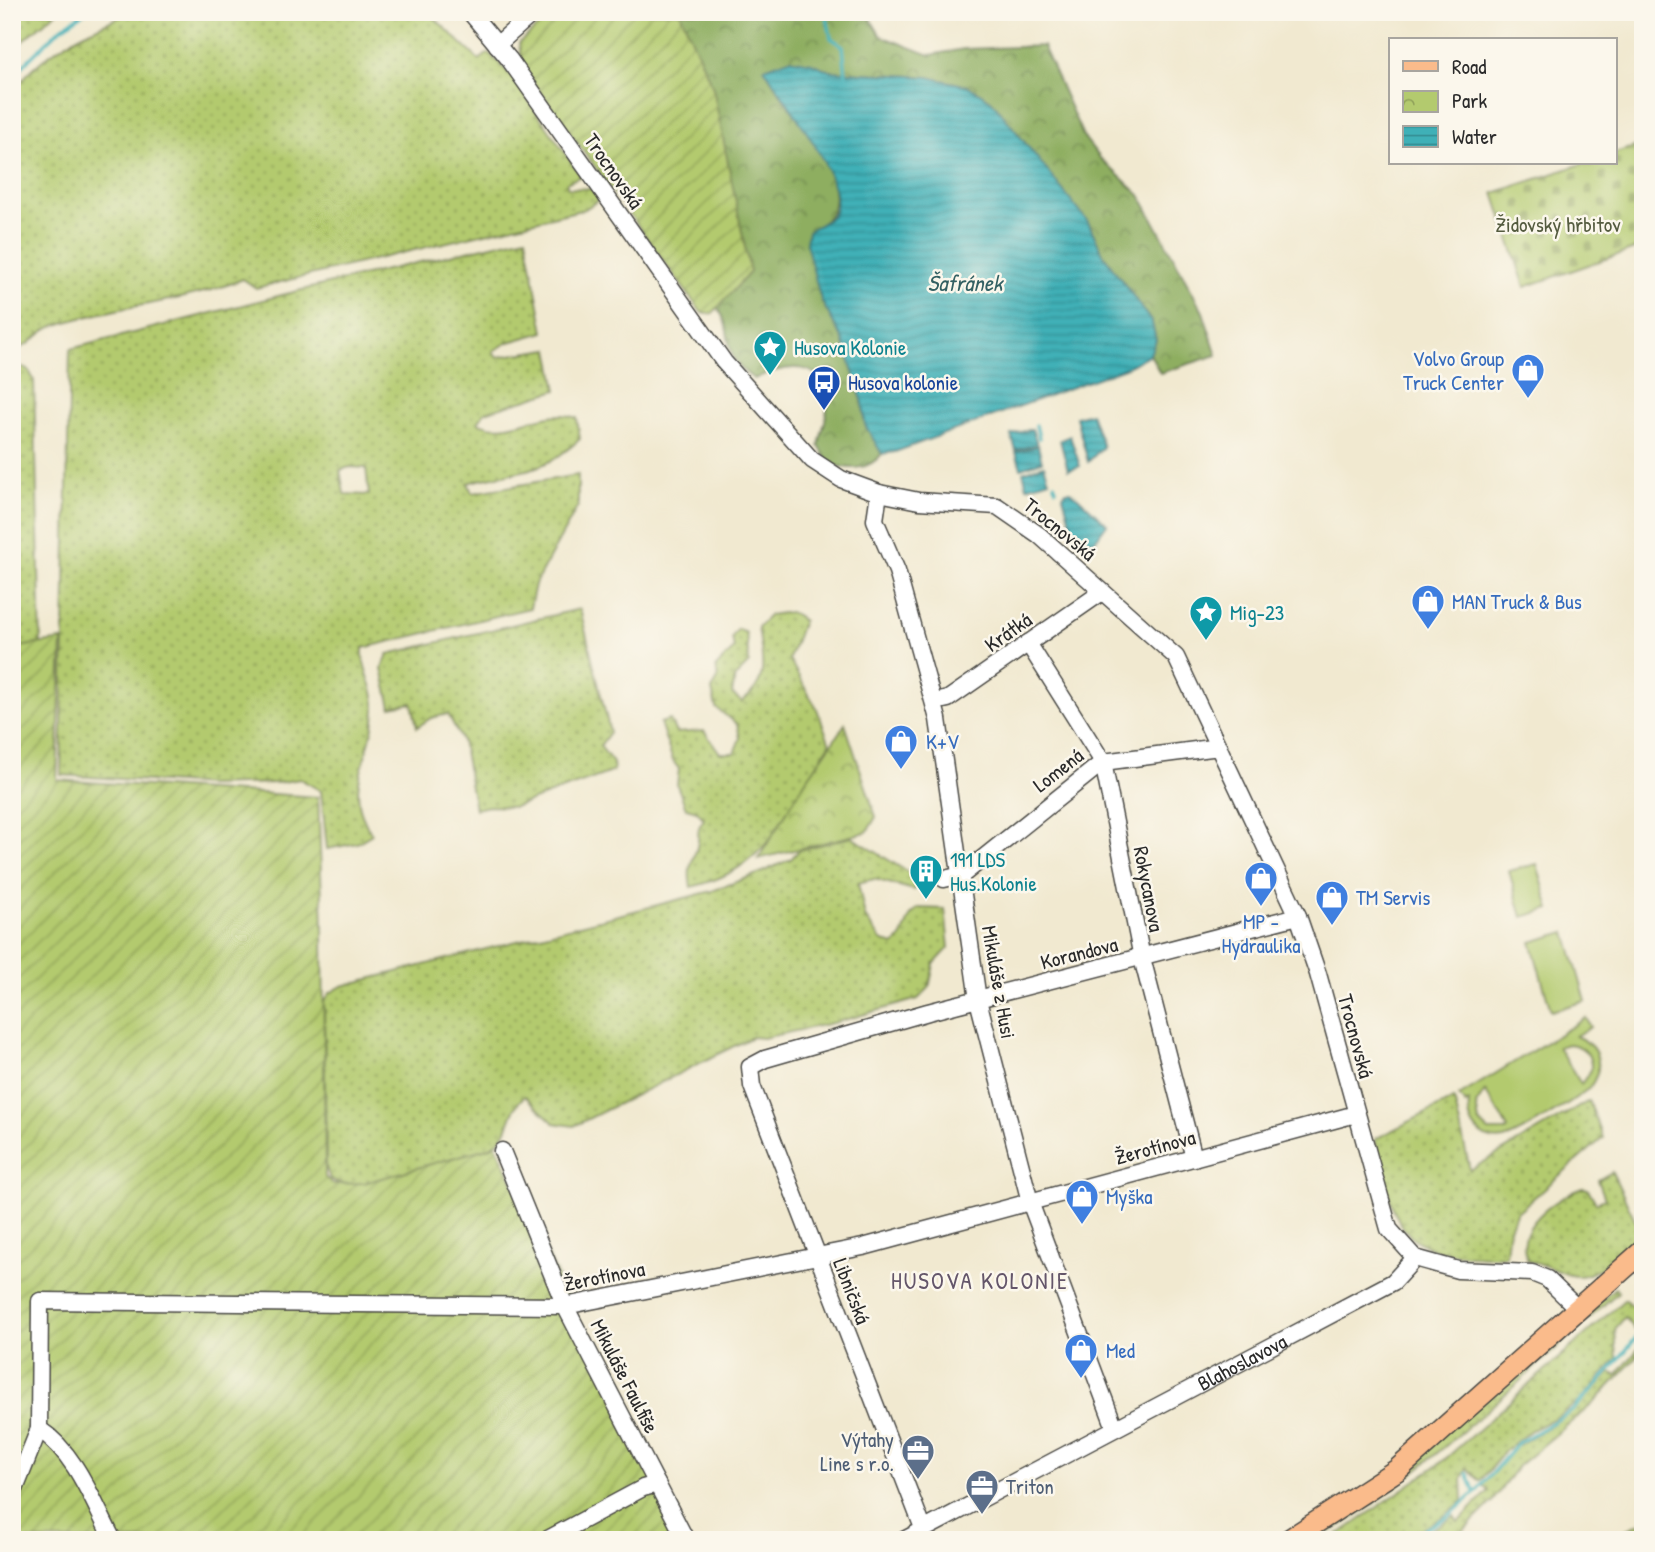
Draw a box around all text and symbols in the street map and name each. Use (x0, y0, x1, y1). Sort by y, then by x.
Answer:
legend (1389, 38, 1616, 164)
text: Road (1452, 52, 1486, 81)
text: Park (1452, 86, 1487, 115)
text: Water (1452, 122, 1497, 151)
street label: Trocnovská (577, 127, 651, 215)
park label: Židovský hřbitov (1495, 210, 1621, 239)
water label: Šafránek (928, 267, 1005, 298)
place icon: Husova Kolonie (751, 328, 789, 377)
place label: Husova Kolonie (794, 333, 906, 362)
place label: Volvo Group Truck Center (1403, 344, 1504, 397)
shop icon: Volvo Group Truck Center (1509, 351, 1547, 400)
bus stop icon: Husova kolonie (805, 363, 843, 412)
place label: Husova kolonie (848, 368, 958, 397)
street label: Trocnovská (1017, 491, 1103, 567)
shop icon: MAN Truck & Bus (1409, 582, 1447, 631)
place label: MAN Truck & Bus (1452, 587, 1582, 616)
place icon: Mig-23 (1187, 593, 1225, 642)
place label: Mig-23 (1230, 598, 1284, 627)
street label: Krátká (979, 605, 1037, 659)
shop icon: K+V (882, 722, 920, 771)
place label: K+V (926, 727, 959, 756)
street label: Lomená (1027, 741, 1089, 799)
street label: Rokycanova (1127, 844, 1171, 934)
place label: 191 LDS Hus.Kolonie (950, 845, 1037, 898)
building icon: 191 LDS Hus.Kolonie (907, 852, 945, 901)
shop icon: MP - Hydraulika (1242, 859, 1280, 908)
shop icon: TM Servis (1313, 878, 1351, 927)
place label: TM Servis (1356, 883, 1430, 912)
place label: MP - Hydraulika (1222, 907, 1300, 960)
street label: Mikuláše z Husi (975, 923, 1023, 1041)
street label: Korandova (1037, 929, 1121, 977)
street label: Trocnovská (1331, 991, 1381, 1081)
street label: Žerotínova (1112, 1122, 1198, 1172)
shop icon: Myška (1063, 1177, 1101, 1226)
place label: Myška (1106, 1182, 1152, 1211)
street label: Žerotínova (561, 1254, 647, 1298)
street label: Libničská (826, 1254, 878, 1328)
district label: HUSOVA KOLONIE (891, 1265, 1069, 1296)
street label: Mikuláše Faulfiše (584, 1314, 666, 1438)
street label: Blahoslavova (1192, 1326, 1292, 1397)
shop icon: Med (1062, 1331, 1100, 1380)
place label: Med (1106, 1336, 1135, 1365)
place label: Výtahy Line s r.o. (820, 1425, 894, 1478)
office icon: Výtahy Line s r.o. (899, 1432, 937, 1481)
office icon: Triton (963, 1467, 1001, 1516)
place label: Triton (1006, 1472, 1054, 1501)

